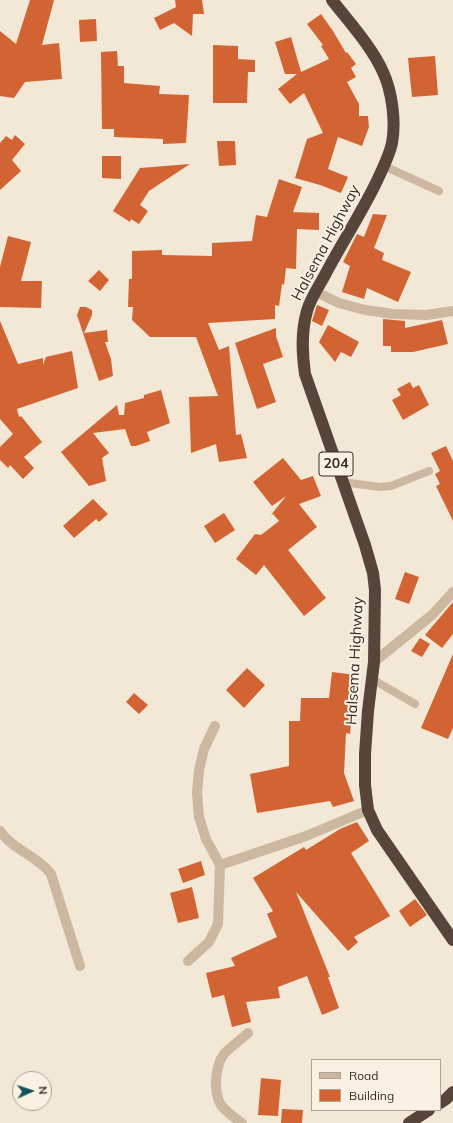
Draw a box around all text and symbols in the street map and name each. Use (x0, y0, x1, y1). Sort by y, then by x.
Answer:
street label: Halsema Highway (288, 182, 364, 304)
road number: 204 (319, 452, 353, 476)
street label: Halsema Highway (343, 596, 367, 726)
legend (311, 1059, 441, 1111)
text: Road (349, 1068, 378, 1083)
north arrow (12, 1071, 52, 1111)
text: N (36, 1086, 50, 1095)
text: Building (349, 1088, 394, 1103)

